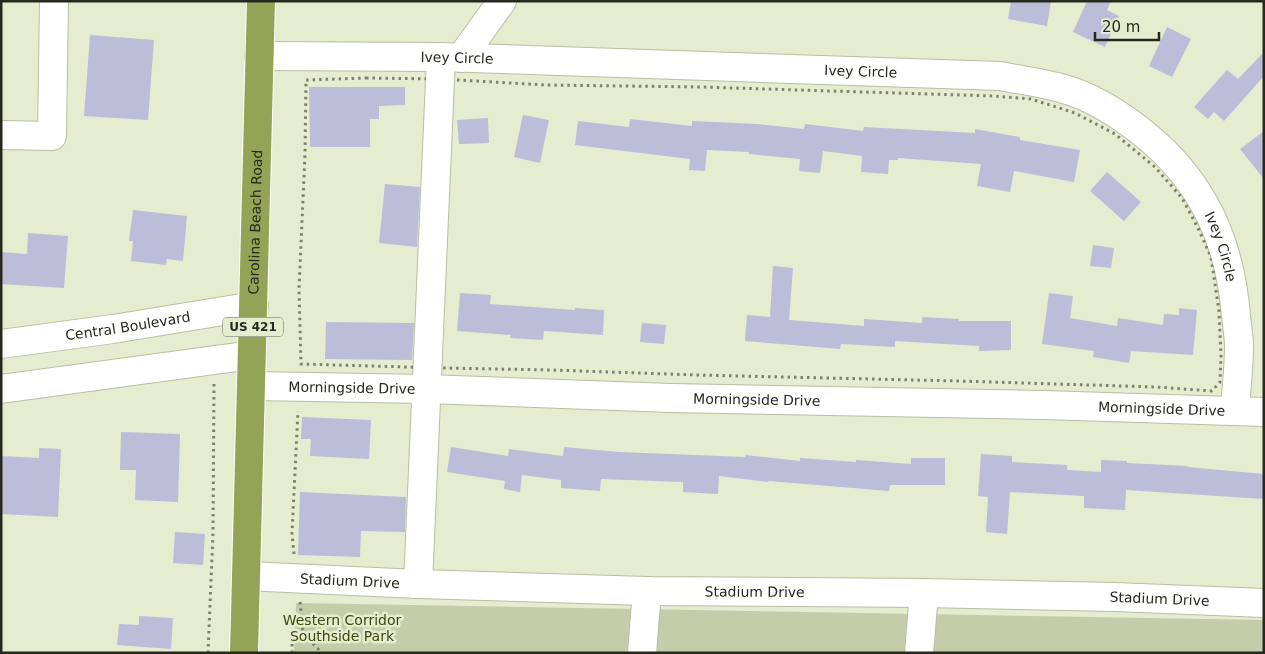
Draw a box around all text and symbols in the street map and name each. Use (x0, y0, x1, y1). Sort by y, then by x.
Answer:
scale bar (1095, 10, 1159, 42)
text: 20 m (1102, 18, 1140, 36)
street label: Ivey Circle (420, 49, 494, 67)
street label: Ivey Circle (824, 62, 898, 81)
street label: Carolina Beach Road (245, 149, 265, 295)
street label: Ivey Circle (1202, 209, 1239, 283)
street label: Central Boulevard (64, 309, 191, 343)
road number: US 421 (223, 318, 283, 337)
street label: Morningside Drive (288, 379, 416, 397)
street label: Morningside Drive (693, 390, 821, 409)
street label: Morningside Drive (1098, 399, 1226, 419)
street label: Stadium Drive (300, 571, 400, 591)
street label: Stadium Drive (705, 583, 805, 600)
street label: Stadium Drive (1109, 589, 1210, 609)
park label: Western Corridor Southside Park (283, 612, 402, 644)

